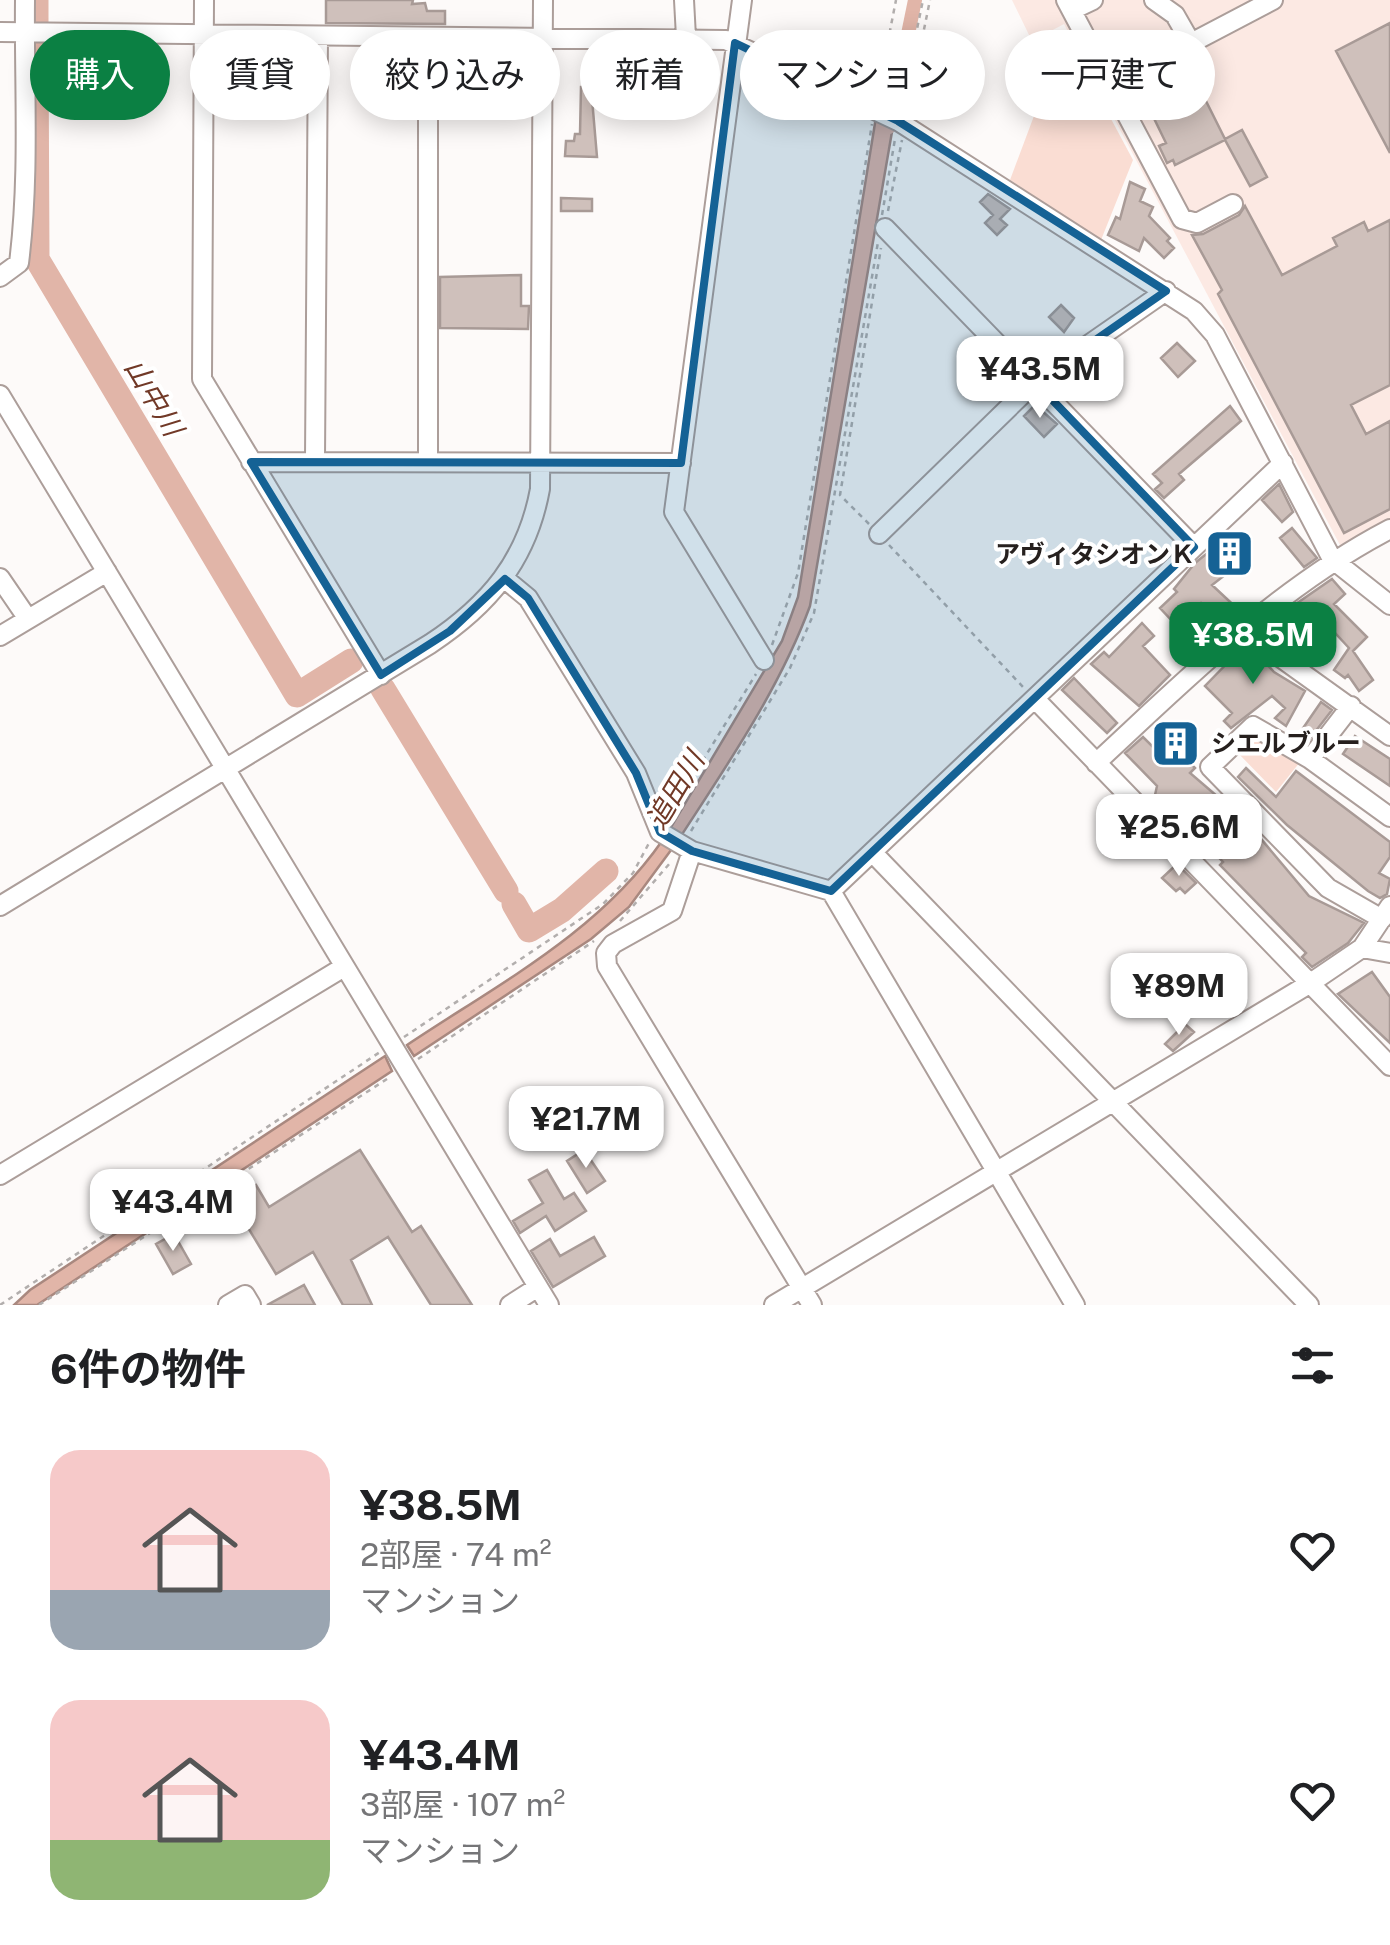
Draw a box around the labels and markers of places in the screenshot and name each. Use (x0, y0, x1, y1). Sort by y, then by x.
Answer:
pin: ¥43.5M (959, 336, 1121, 421)
building icon: アヴィタシオンＫ (1204, 528, 1256, 580)
place label: アヴィタシオンＫ (995, 539, 1195, 569)
pin: ¥38.5M (1172, 602, 1334, 687)
building icon: シエルブルー (1150, 717, 1202, 769)
place label: シエルブルー (1211, 728, 1361, 758)
pin: ¥25.6M (1098, 794, 1260, 879)
pin: ¥89M (1120, 953, 1238, 1038)
pin: ¥21.7M (505, 1086, 667, 1171)
pin: ¥43.4M (92, 1169, 254, 1254)

